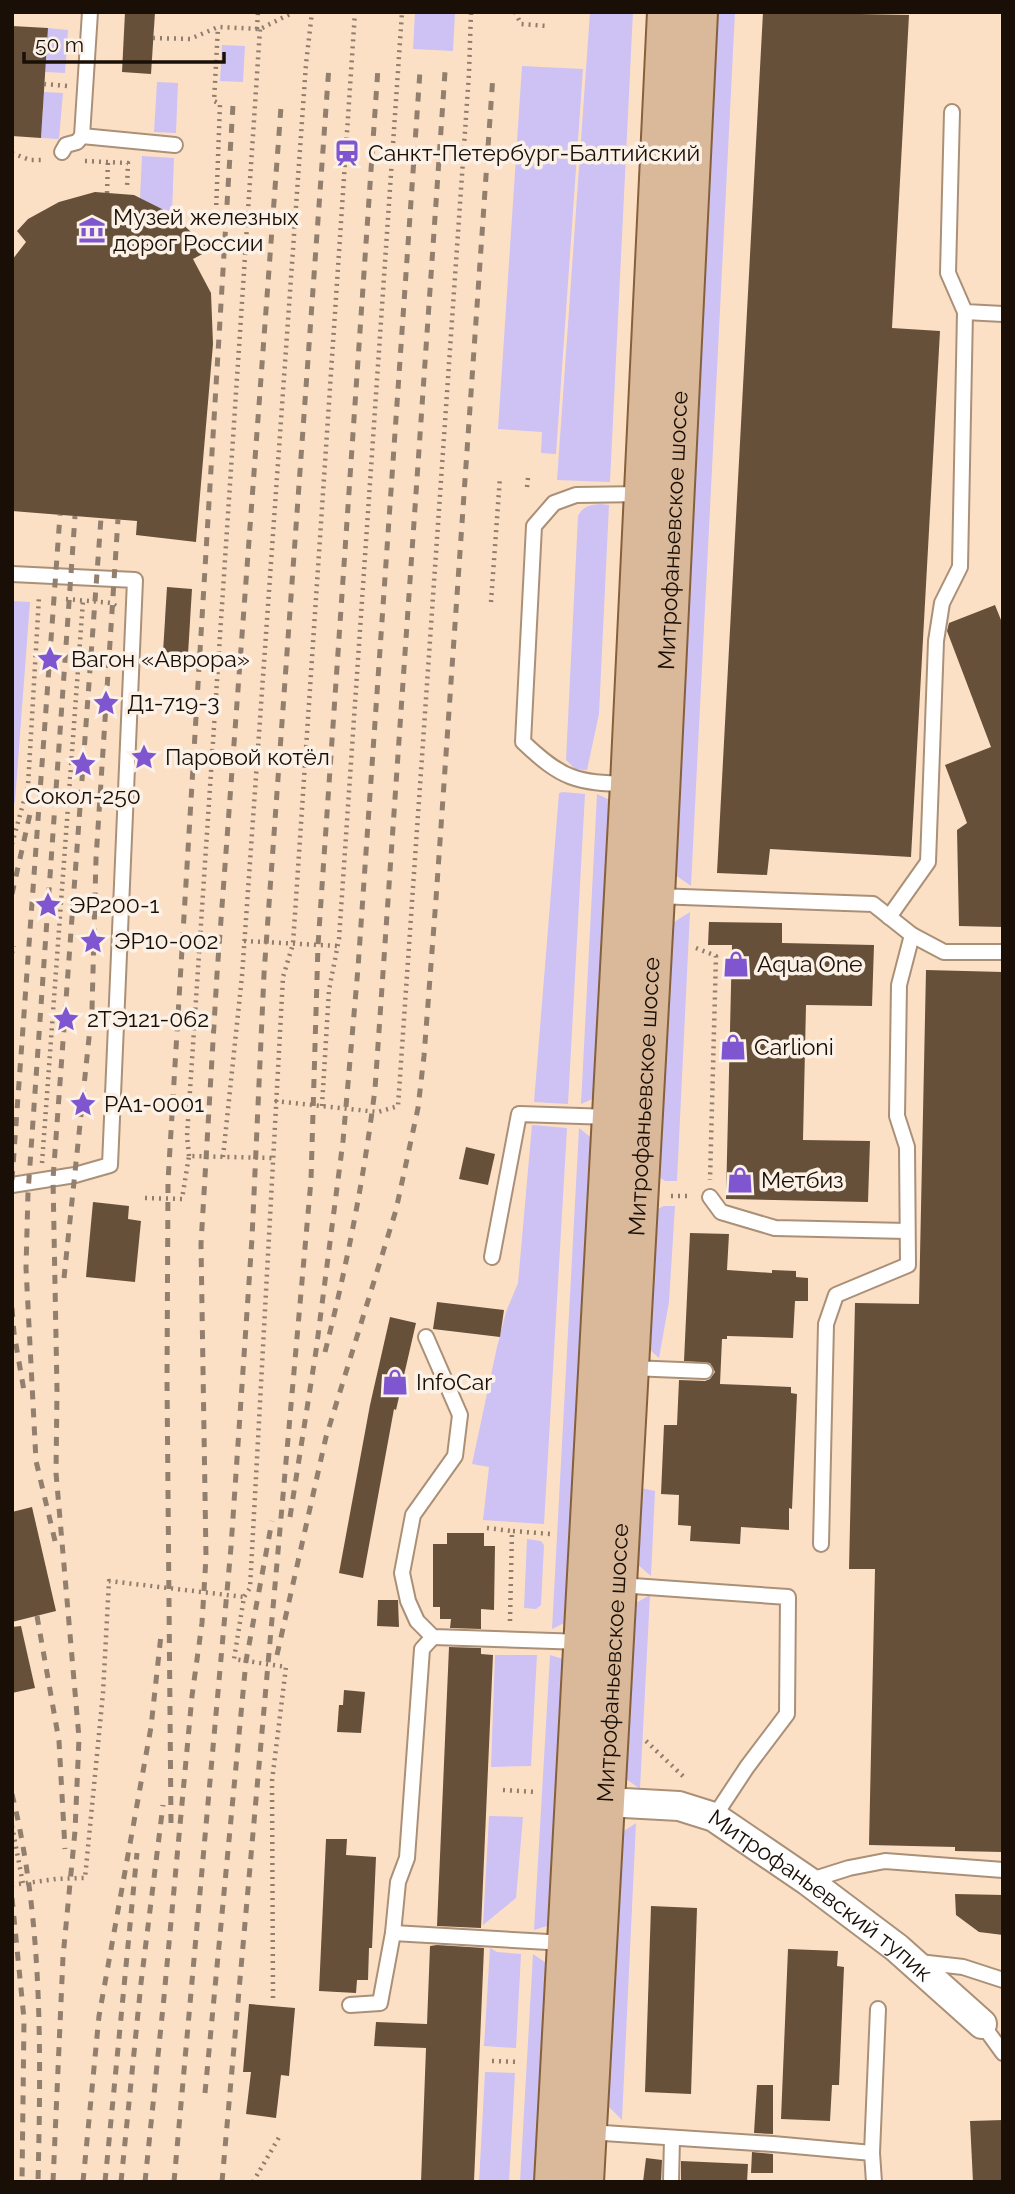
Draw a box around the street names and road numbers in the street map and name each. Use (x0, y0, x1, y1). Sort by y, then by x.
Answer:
street label: Митрофаньевское шоссе (652, 390, 693, 671)
street label: Митрофаньевское шоссе (622, 956, 665, 1237)
street label: Митрофаньевское шоссе (591, 1522, 633, 1803)
street label: Митрофаньевский тупик (704, 1803, 938, 1986)

